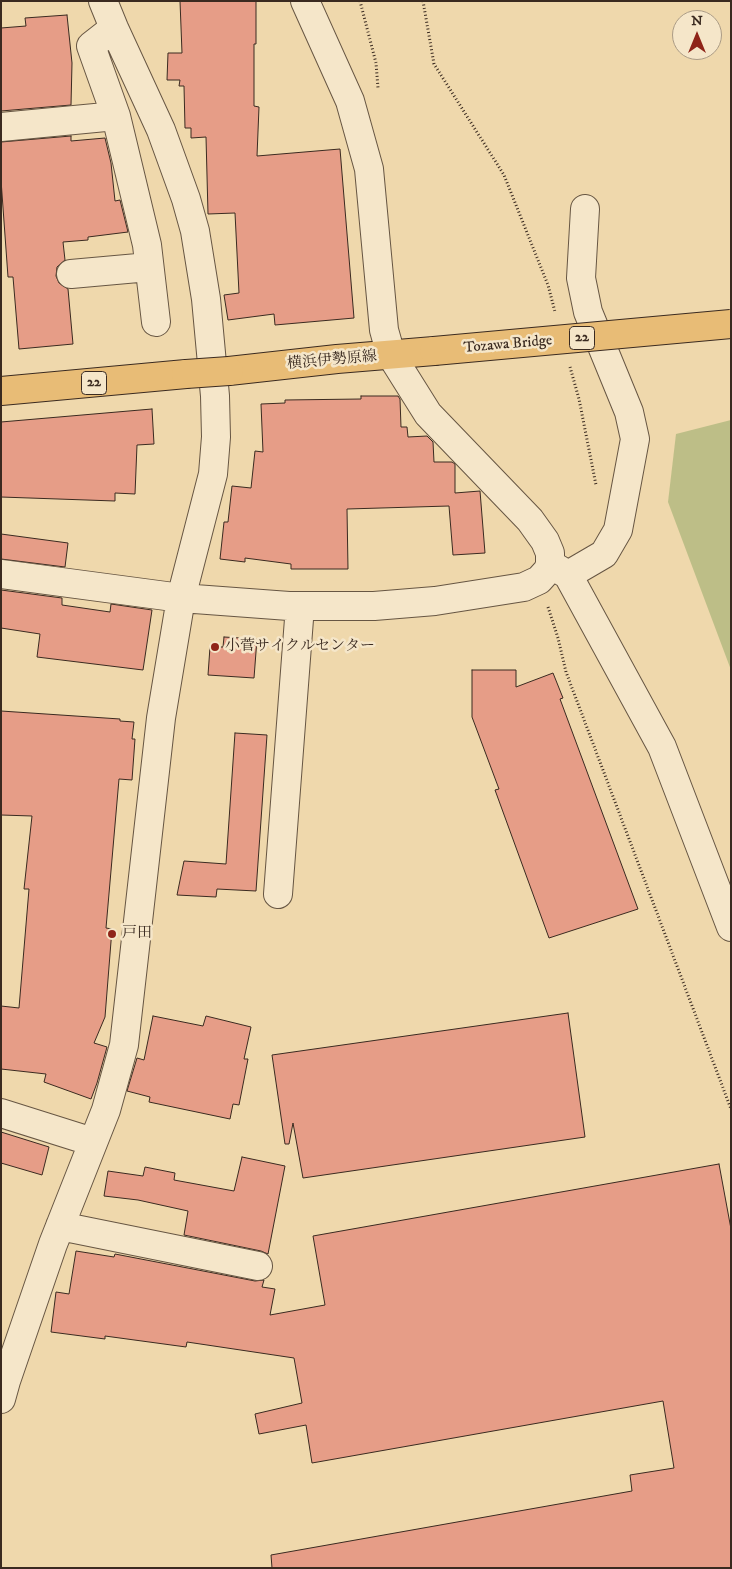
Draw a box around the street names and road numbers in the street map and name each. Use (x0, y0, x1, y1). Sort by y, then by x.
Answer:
road number: 22 (570, 326, 594, 349)
street label: Tozawa Bridge (463, 332, 553, 358)
street label: 横浜伊勢原線 (286, 348, 378, 374)
road number: 22 (82, 372, 106, 394)

